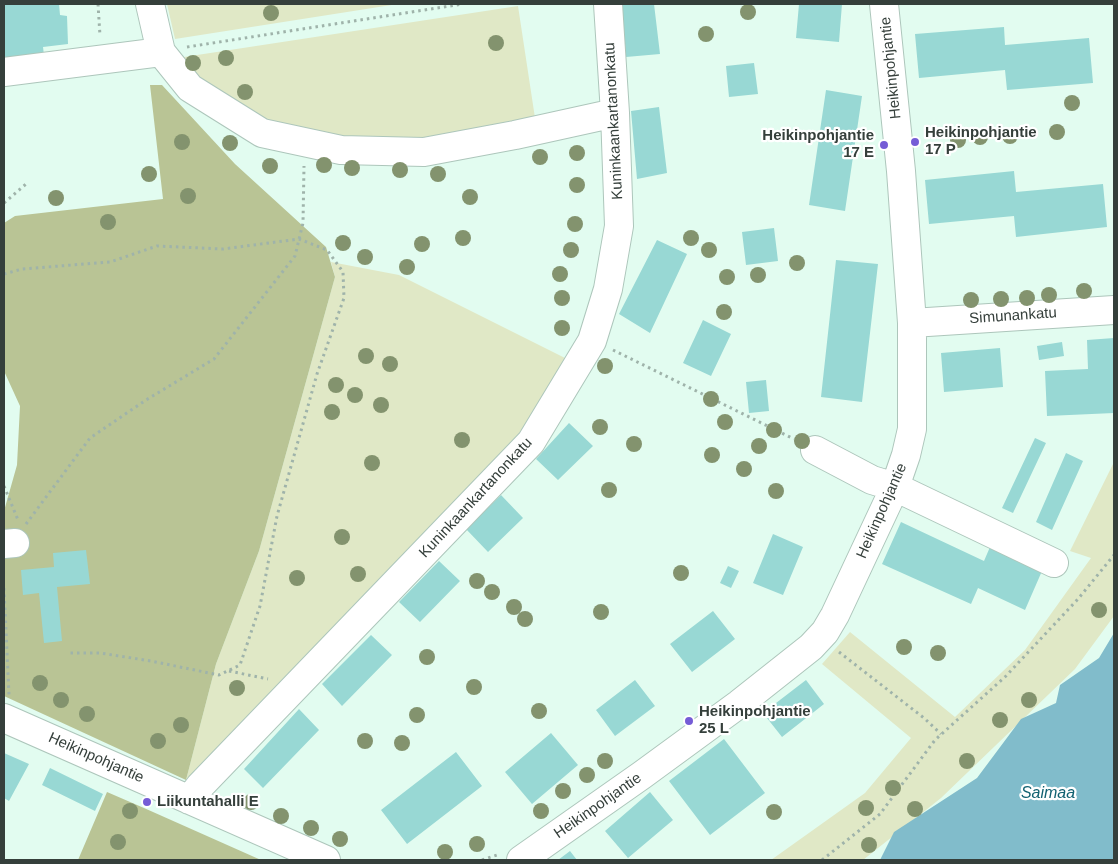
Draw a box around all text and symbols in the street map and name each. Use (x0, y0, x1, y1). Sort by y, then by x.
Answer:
street label: Heikinpohjantie (877, 16, 905, 120)
street label: Kuninkaankartanonkatu (601, 42, 627, 200)
place label: Heikinpohjantie 17 P (925, 124, 1037, 159)
place label: Heikinpohjantie 17 E (762, 127, 874, 162)
marker: Heikinpohjantie 17 P (909, 136, 921, 148)
marker: Heikinpohjantie 17 E (878, 139, 890, 151)
street label: Simunankatu (969, 304, 1057, 328)
street label: Kuninkaankartanonkatu (416, 434, 536, 562)
street label: Heikinpohjantie (853, 460, 911, 562)
place label: Heikinpohjantie 25 L (699, 703, 811, 738)
marker: Heikinpohjantie 25 L (683, 715, 695, 727)
street label: Heikinpohjantie (45, 729, 147, 787)
street label: Heikinpohjantie (551, 769, 645, 843)
water label: Saimaa (1021, 784, 1075, 804)
place label: Liikuntahalli E (157, 793, 259, 811)
marker: Liikuntahalli E (141, 796, 153, 808)

